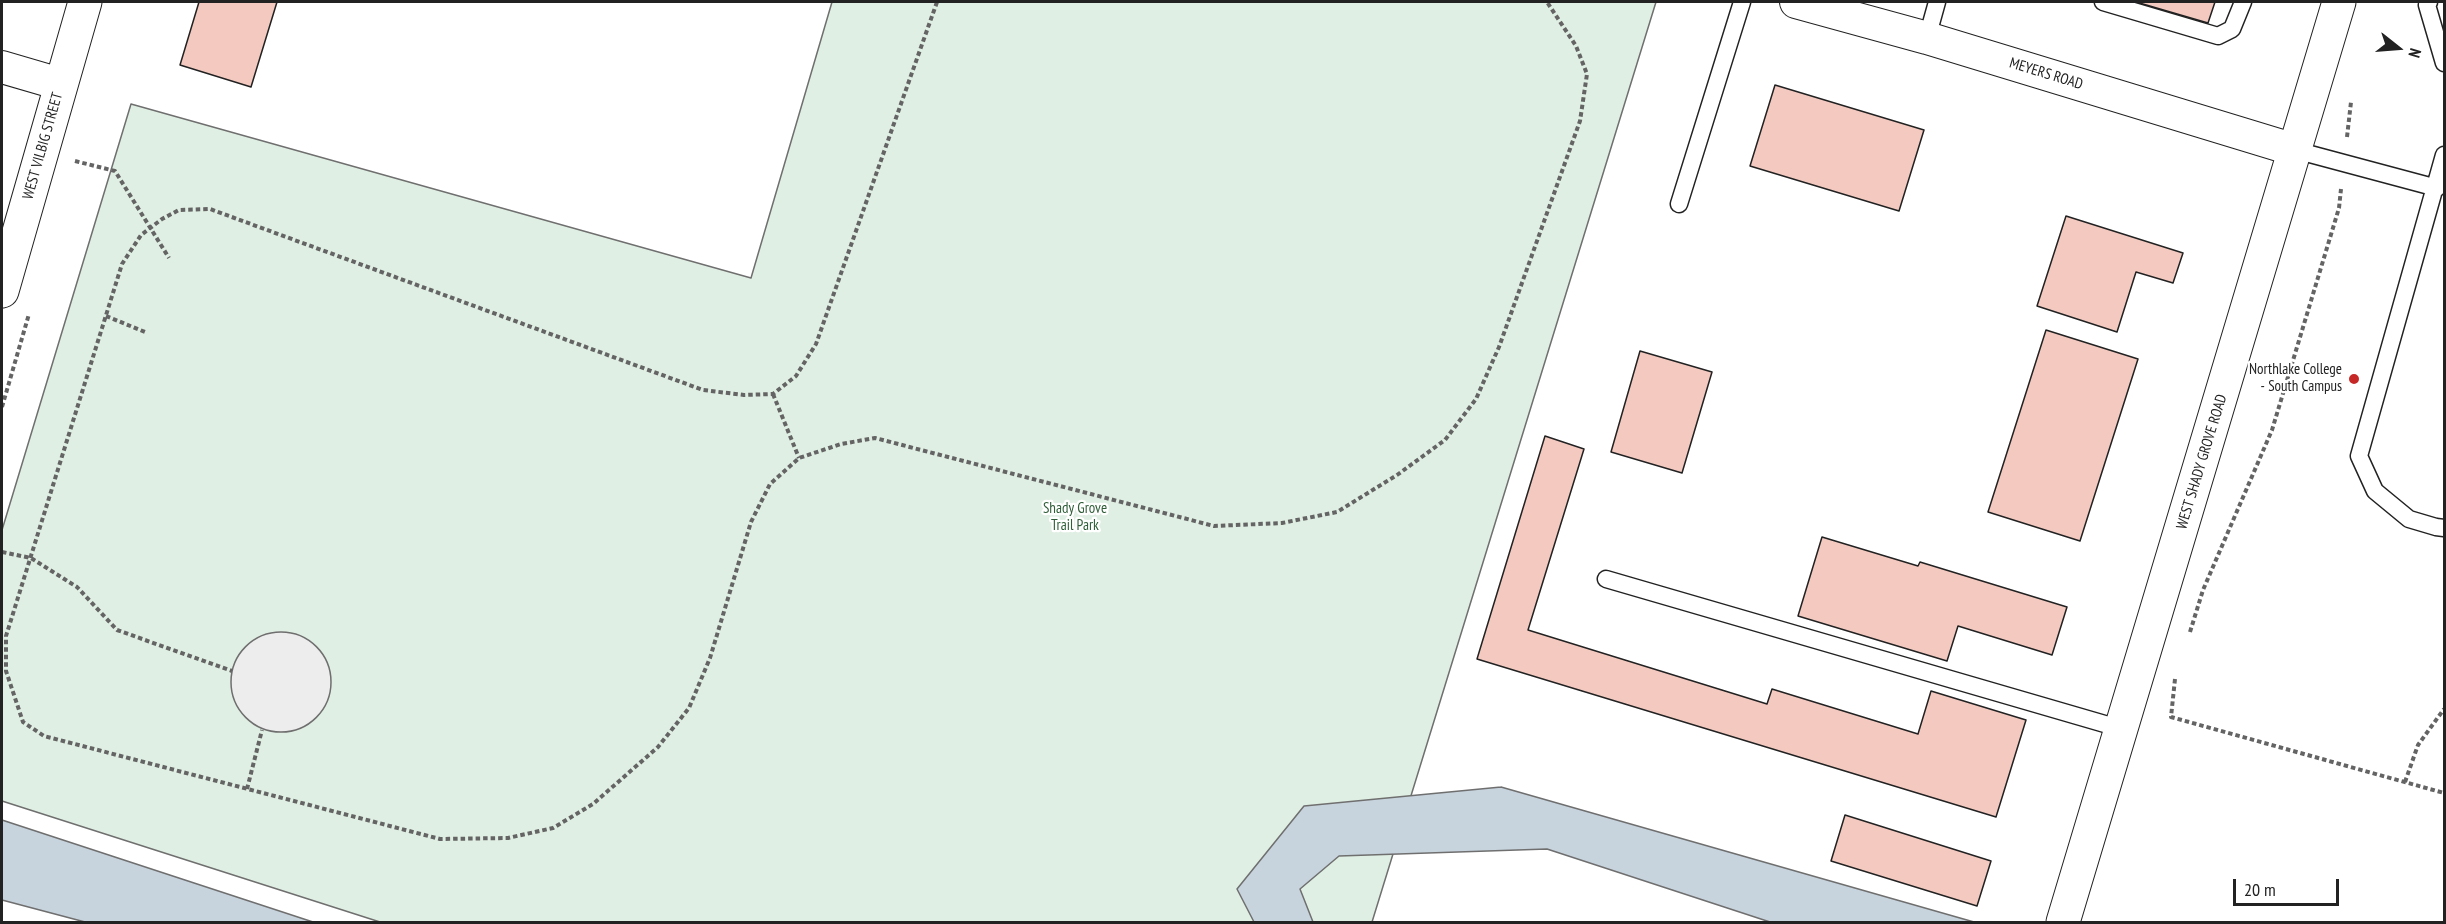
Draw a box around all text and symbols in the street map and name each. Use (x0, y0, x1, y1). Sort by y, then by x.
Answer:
north arrow (2368, 18, 2428, 78)
text: N (2404, 46, 2426, 60)
street label: MEYERS ROAD (2007, 54, 2085, 94)
street label: WEST VILBIG STREET (19, 90, 67, 202)
place label: Northlake College - South Campus (2249, 361, 2342, 396)
marker: Northlake College - South Campus (2347, 372, 2361, 386)
street label: WEST SHADY GROVE ROAD (2173, 392, 2231, 532)
park label: Shady Grove Trail Park (1043, 500, 1107, 535)
scale bar (2236, 867, 2342, 905)
text: 20 m (2244, 878, 2276, 901)

